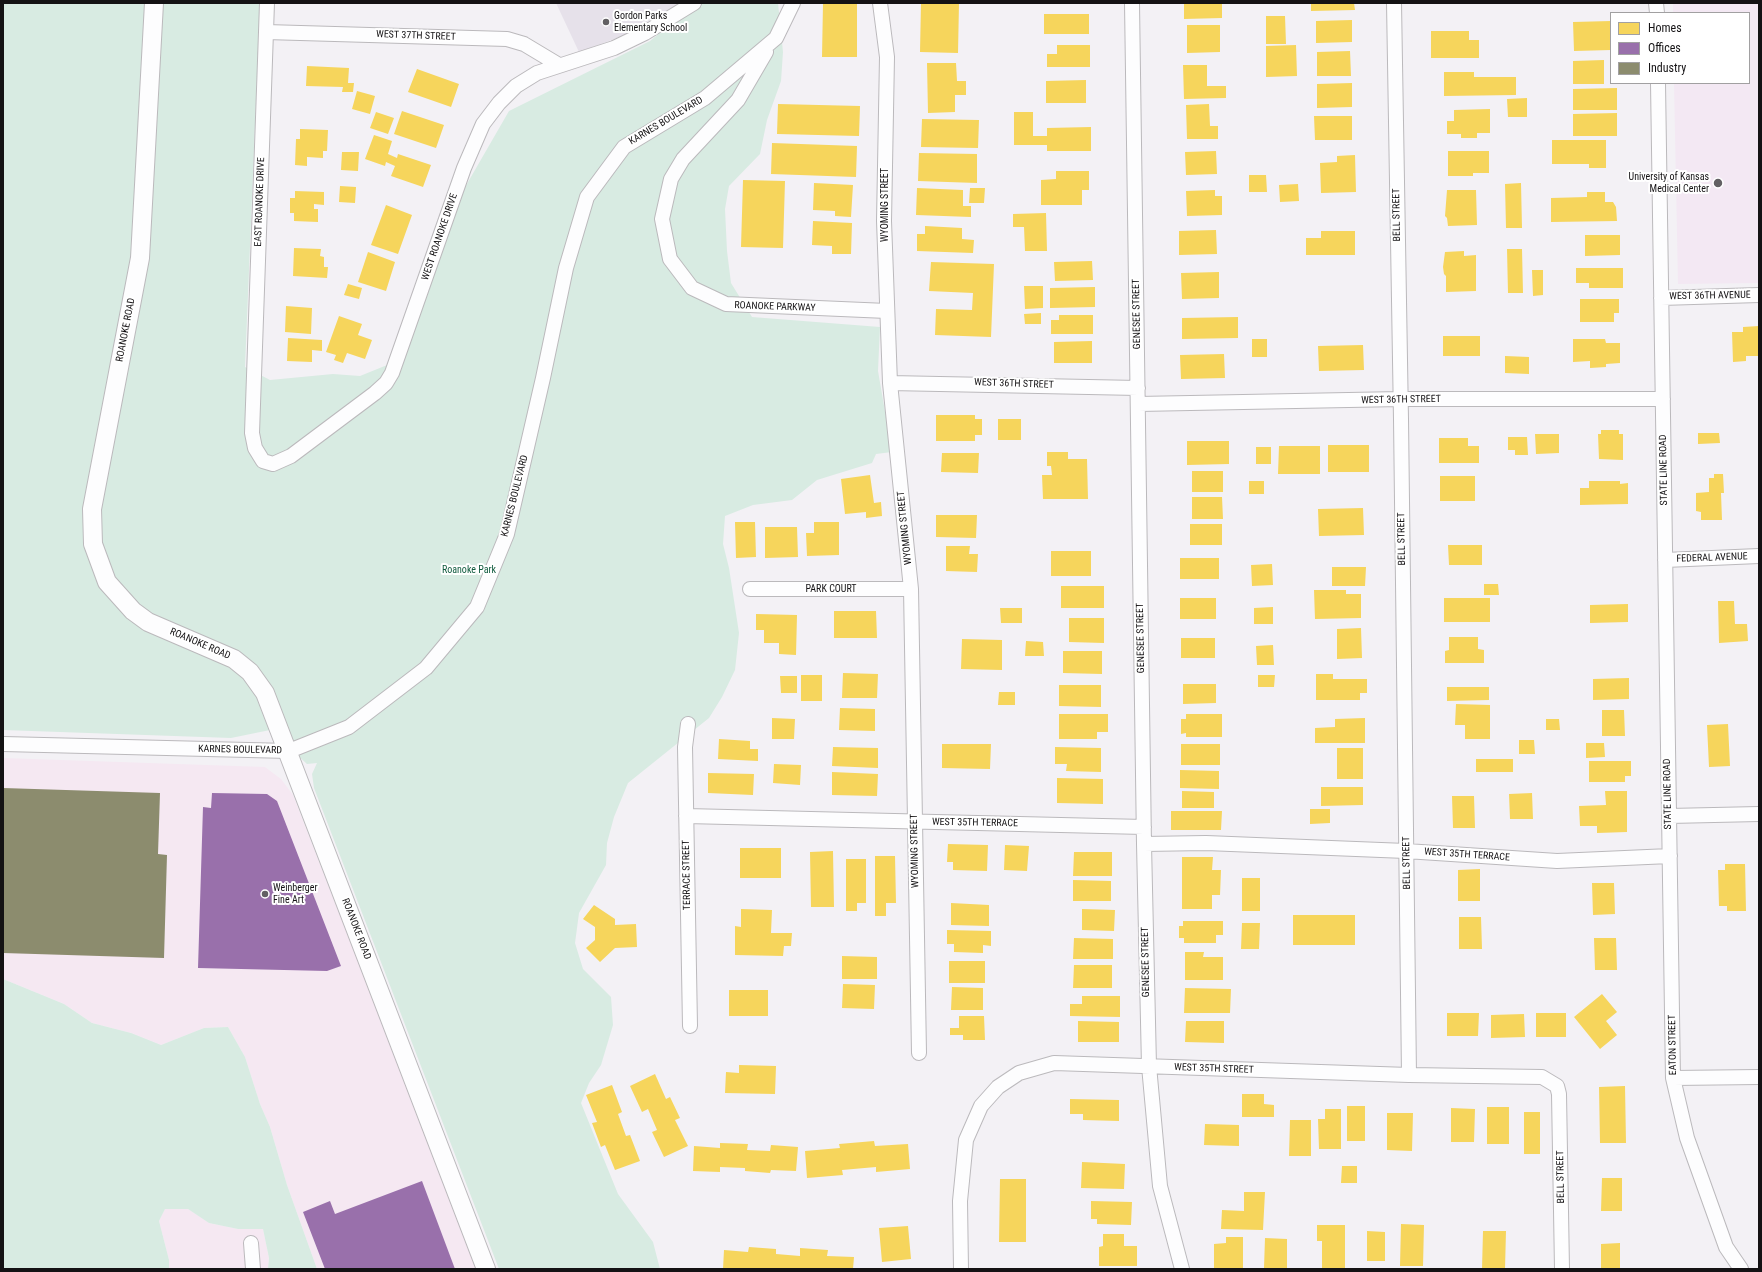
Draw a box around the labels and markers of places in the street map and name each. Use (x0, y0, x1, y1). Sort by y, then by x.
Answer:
place label: Gordon Parks Elementary School (614, 10, 687, 34)
marker: Gordon Parks Elementary School (601, 17, 611, 27)
place label: University of Kansas Medical Center (1629, 171, 1709, 194)
marker: University of Kansas Medical Center (1712, 177, 1724, 189)
place label: Weinberger Fine Art (273, 882, 318, 906)
marker: Weinberger Fine Art (260, 889, 270, 899)

